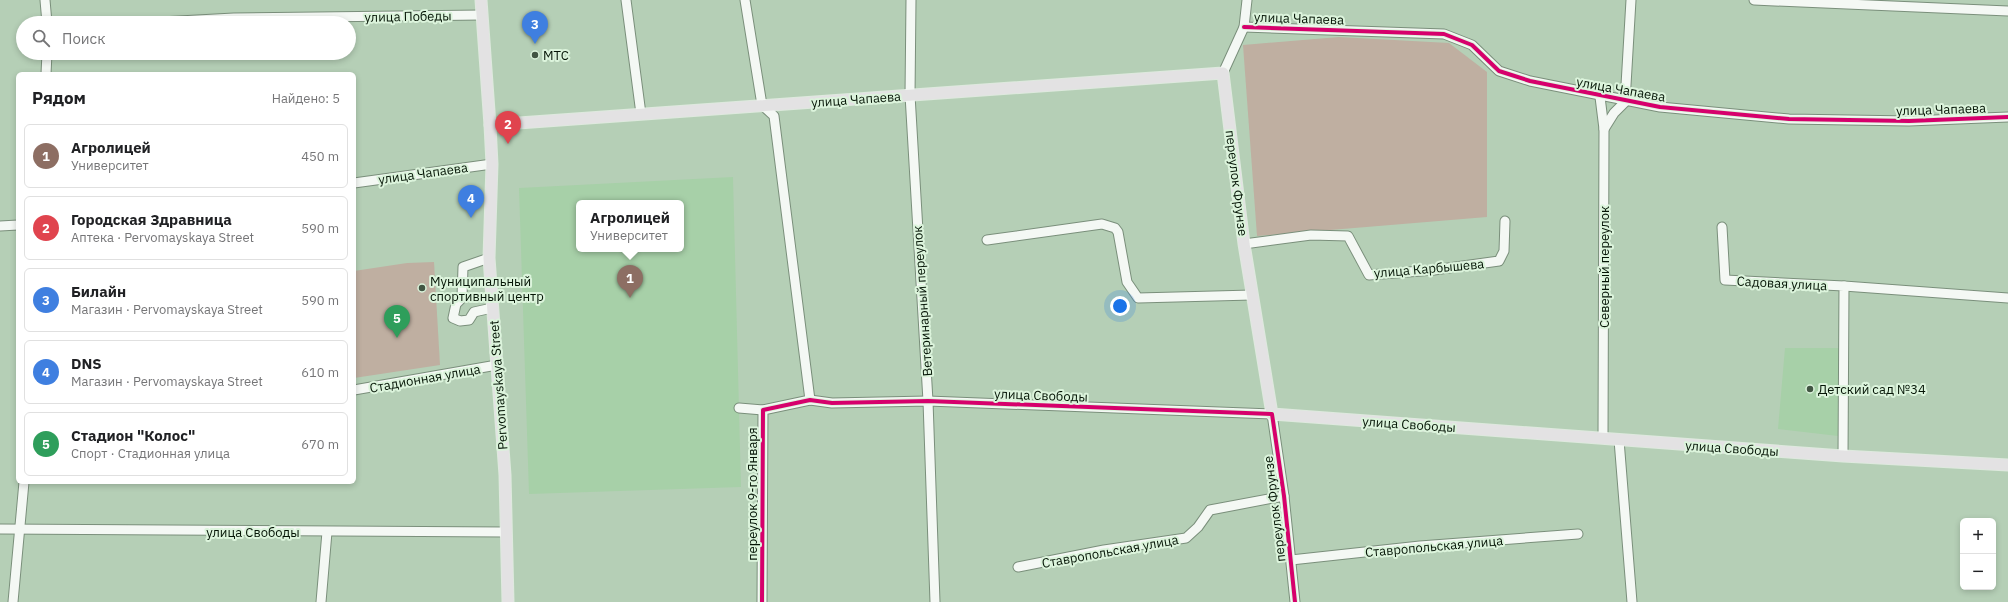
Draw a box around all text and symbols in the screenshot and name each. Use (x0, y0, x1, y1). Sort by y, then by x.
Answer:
street label: улица Победы (364, 7, 452, 26)
street label: улица Чапаева (1254, 8, 1344, 29)
pin: 3 (522, 11, 548, 44)
search box (16, 16, 356, 60)
icon: search (30, 27, 52, 49)
text: Поиск (62, 29, 105, 48)
place label: МТС (543, 47, 569, 64)
marker: МТС (530, 50, 540, 60)
street label: улица Чапаева (1575, 73, 1667, 106)
text: Рядом (32, 87, 86, 109)
street label: улица Чапаева (811, 88, 902, 111)
text: Найдено: 5 (272, 90, 340, 107)
street label: улица Чапаева (1896, 99, 1986, 120)
pin: 2 (495, 111, 521, 144)
street label: переулок Фрунзе (1222, 129, 1251, 237)
text: Агролицей (71, 138, 151, 157)
text: 1 (42, 148, 50, 165)
text: 450 m (301, 148, 339, 165)
text: Университет (71, 157, 149, 174)
street label: улица Чапаева (377, 159, 469, 188)
pin: 4 (458, 185, 484, 218)
popup (576, 200, 684, 252)
street label: Северный переулок (1596, 206, 1613, 328)
text: Агролицей (590, 208, 670, 227)
text: Городская Здравница (71, 210, 232, 229)
text: 2 (42, 220, 50, 237)
text: 590 m (301, 220, 339, 237)
street label: Ветеринарный переулок (909, 225, 936, 377)
text: Университет (590, 227, 668, 244)
text: Аптека · Pervomayskaya Street (71, 229, 254, 246)
street label: улица Карбышева (1373, 255, 1485, 282)
pin: 1 (617, 265, 643, 298)
place label: Муниципальный спортивный центр (430, 273, 544, 305)
street label: Садовая улица (1736, 273, 1828, 294)
text: Билайн (71, 282, 126, 301)
marker: Муниципальный спортивный центр (417, 283, 427, 293)
text: 3 (42, 292, 50, 309)
text: 590 m (301, 292, 339, 309)
your location (1110, 296, 1130, 316)
text: Магазин · Pervomayskaya Street (71, 301, 263, 318)
pin: 5 (384, 305, 410, 338)
street label: Pervomayskaya Street (485, 320, 512, 450)
text: DNS (71, 354, 102, 373)
street label: Стадионная улица (368, 360, 482, 397)
text: 4 (42, 364, 50, 381)
text: 610 m (301, 364, 339, 381)
text: Магазин · Pervomayskaya Street (71, 373, 263, 390)
place label: Детский сад №34 (1818, 381, 1926, 398)
marker: Детский сад №34 (1805, 384, 1815, 394)
street label: улица Свободы (994, 385, 1088, 406)
street label: улица Свободы (1362, 413, 1456, 436)
text: Стадион "Колос" (71, 426, 195, 445)
street label: переулок 9-го Января (744, 427, 761, 561)
text: 5 (42, 436, 50, 453)
text: 670 m (301, 436, 339, 453)
street label: улица Свободы (1685, 437, 1779, 460)
text: Спорт · Стадионная улица (71, 445, 230, 462)
street label: переулок Фрунзе (1260, 455, 1289, 563)
map controls (1960, 518, 1996, 590)
button: + (1960, 518, 1996, 554)
street label: улица Свободы (206, 524, 300, 541)
street label: Ставропольская улица (1040, 531, 1180, 572)
street label: Ставропольская улица (1364, 532, 1504, 561)
button: − (1960, 554, 1996, 590)

